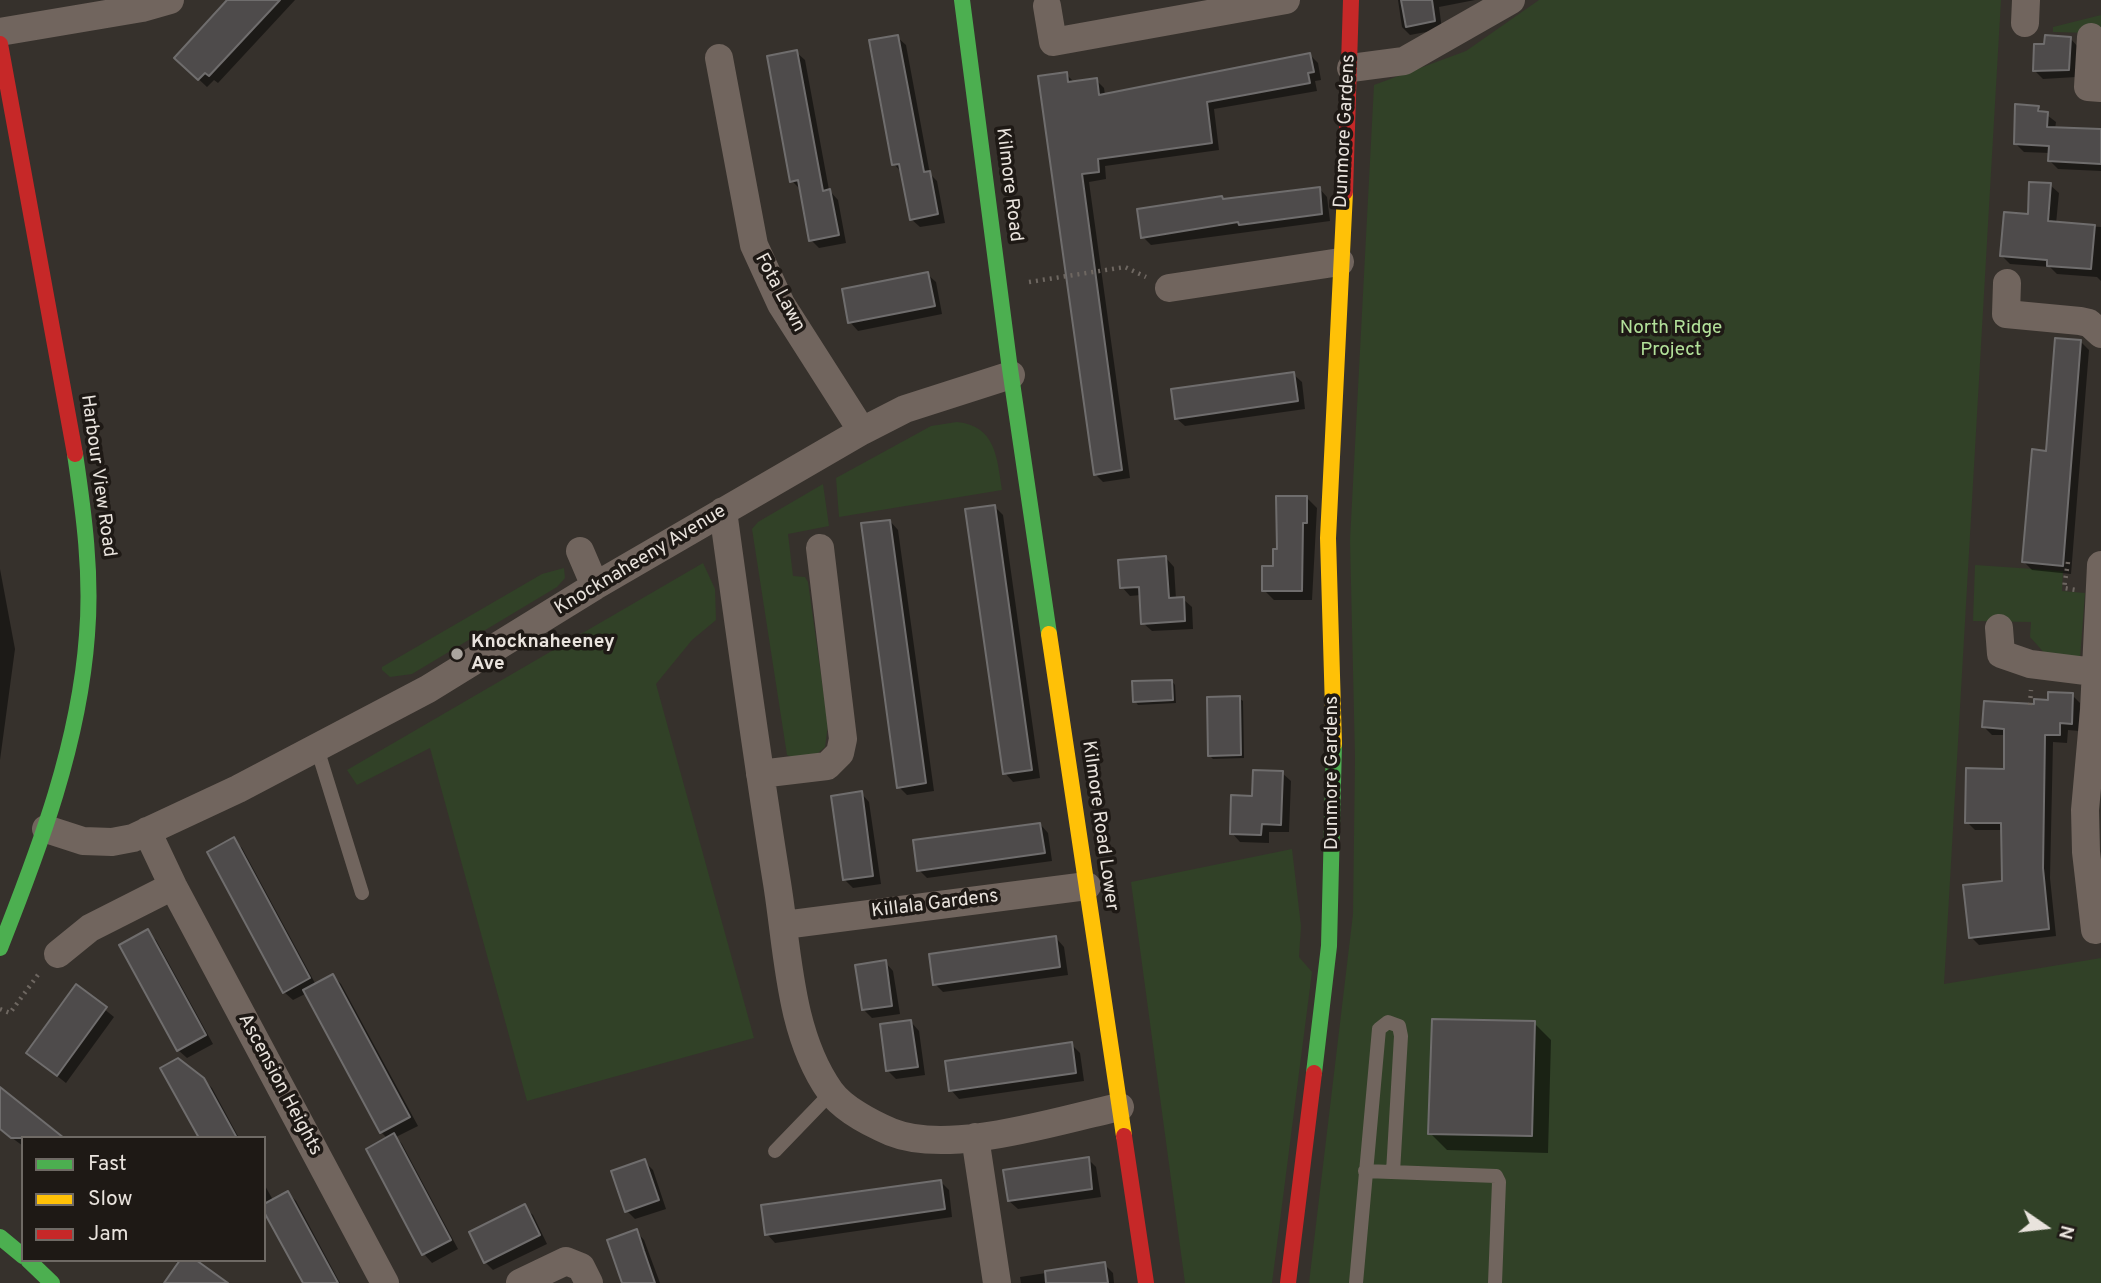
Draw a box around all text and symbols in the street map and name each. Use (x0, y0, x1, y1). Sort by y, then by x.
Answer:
street label: Dunmore Gardens (1331, 53, 1361, 209)
street label: Kilmore Road (990, 127, 1026, 243)
street label: Fota Lawn (749, 250, 809, 336)
park label: North Ridge Project (1620, 318, 1722, 362)
street label: Harbour View Road (74, 393, 120, 559)
street label: Knocknaheeny Avenue (551, 501, 731, 621)
place label: Knocknaheeney Ave (471, 632, 615, 676)
marker: Knocknaheeney Ave (449, 646, 465, 662)
street label: Dunmore Gardens (1322, 696, 1344, 850)
street label: Kilmore Road Lower (1076, 739, 1122, 913)
street label: Killala Gardens (870, 886, 1000, 924)
street label: Ascension Heights (232, 1010, 326, 1160)
legend (21, 1136, 266, 1262)
text: Fast (88, 1151, 127, 1178)
text: Slow (88, 1186, 133, 1213)
north arrow (2010, 1192, 2080, 1262)
text: Jam (88, 1221, 129, 1248)
text: N (2052, 1223, 2079, 1242)

